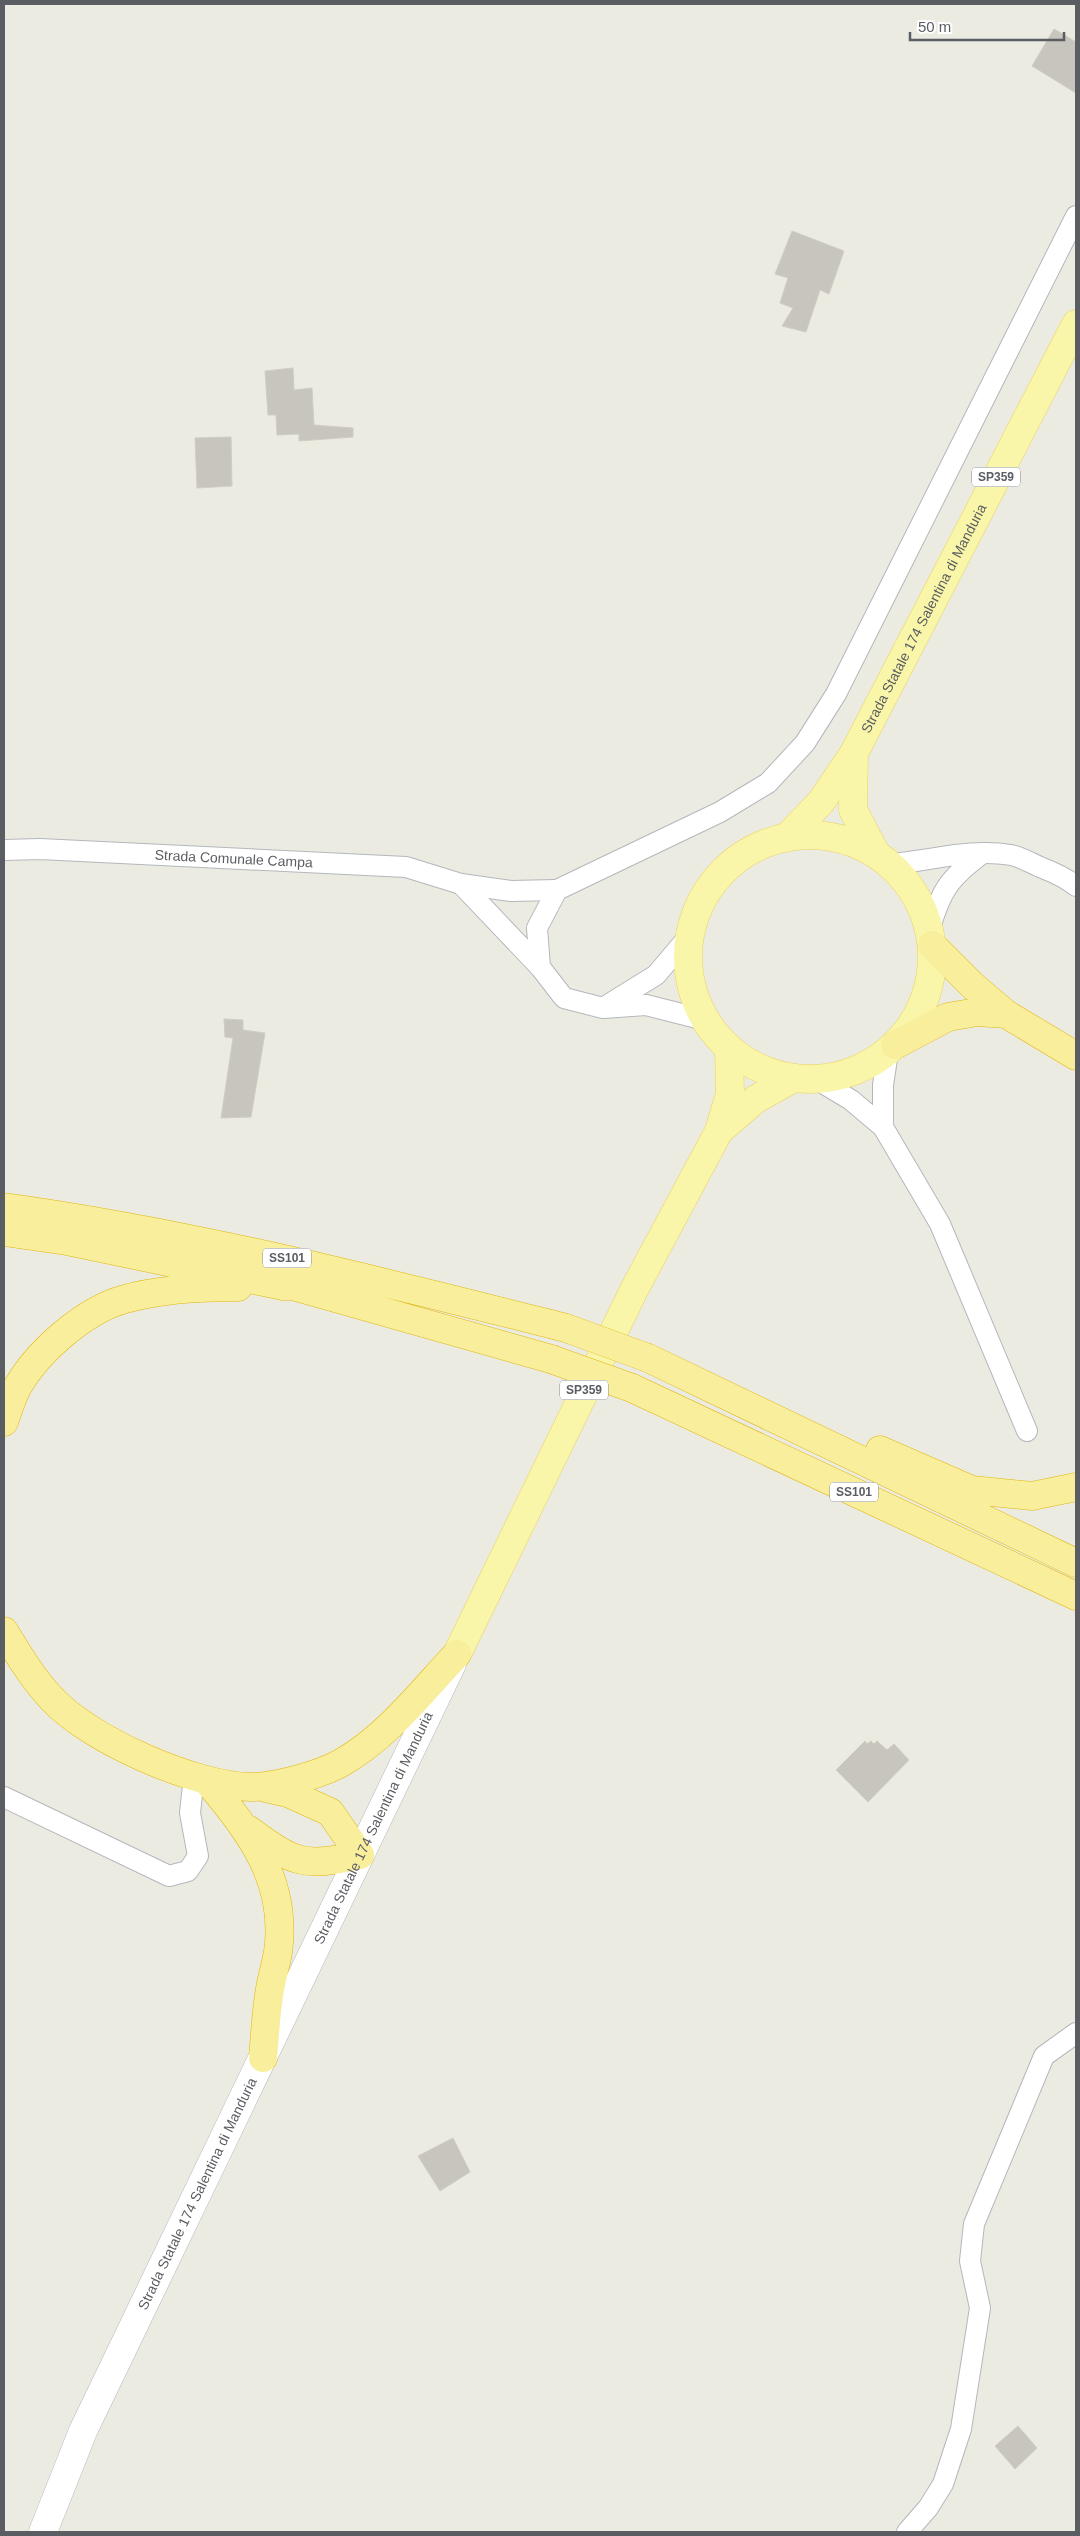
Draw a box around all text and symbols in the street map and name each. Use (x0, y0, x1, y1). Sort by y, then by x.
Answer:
scale bar (910, 10, 1064, 42)
text: 50 m (918, 18, 951, 35)
road number: SP359 (972, 468, 1020, 487)
street label: Strada Statale 174 Salentina di Manduria (858, 501, 990, 736)
street label: Strada Comunale Campa (154, 847, 313, 870)
road number: SS101 (263, 1248, 311, 1268)
road number: SP359 (560, 1380, 608, 1400)
road number: SS101 (830, 1482, 878, 1501)
street label: Strada Statale 174 Salentina di Manduria (311, 1709, 436, 1946)
street label: Strada Statale 174 Salentina di Manduria (135, 2075, 260, 2312)

